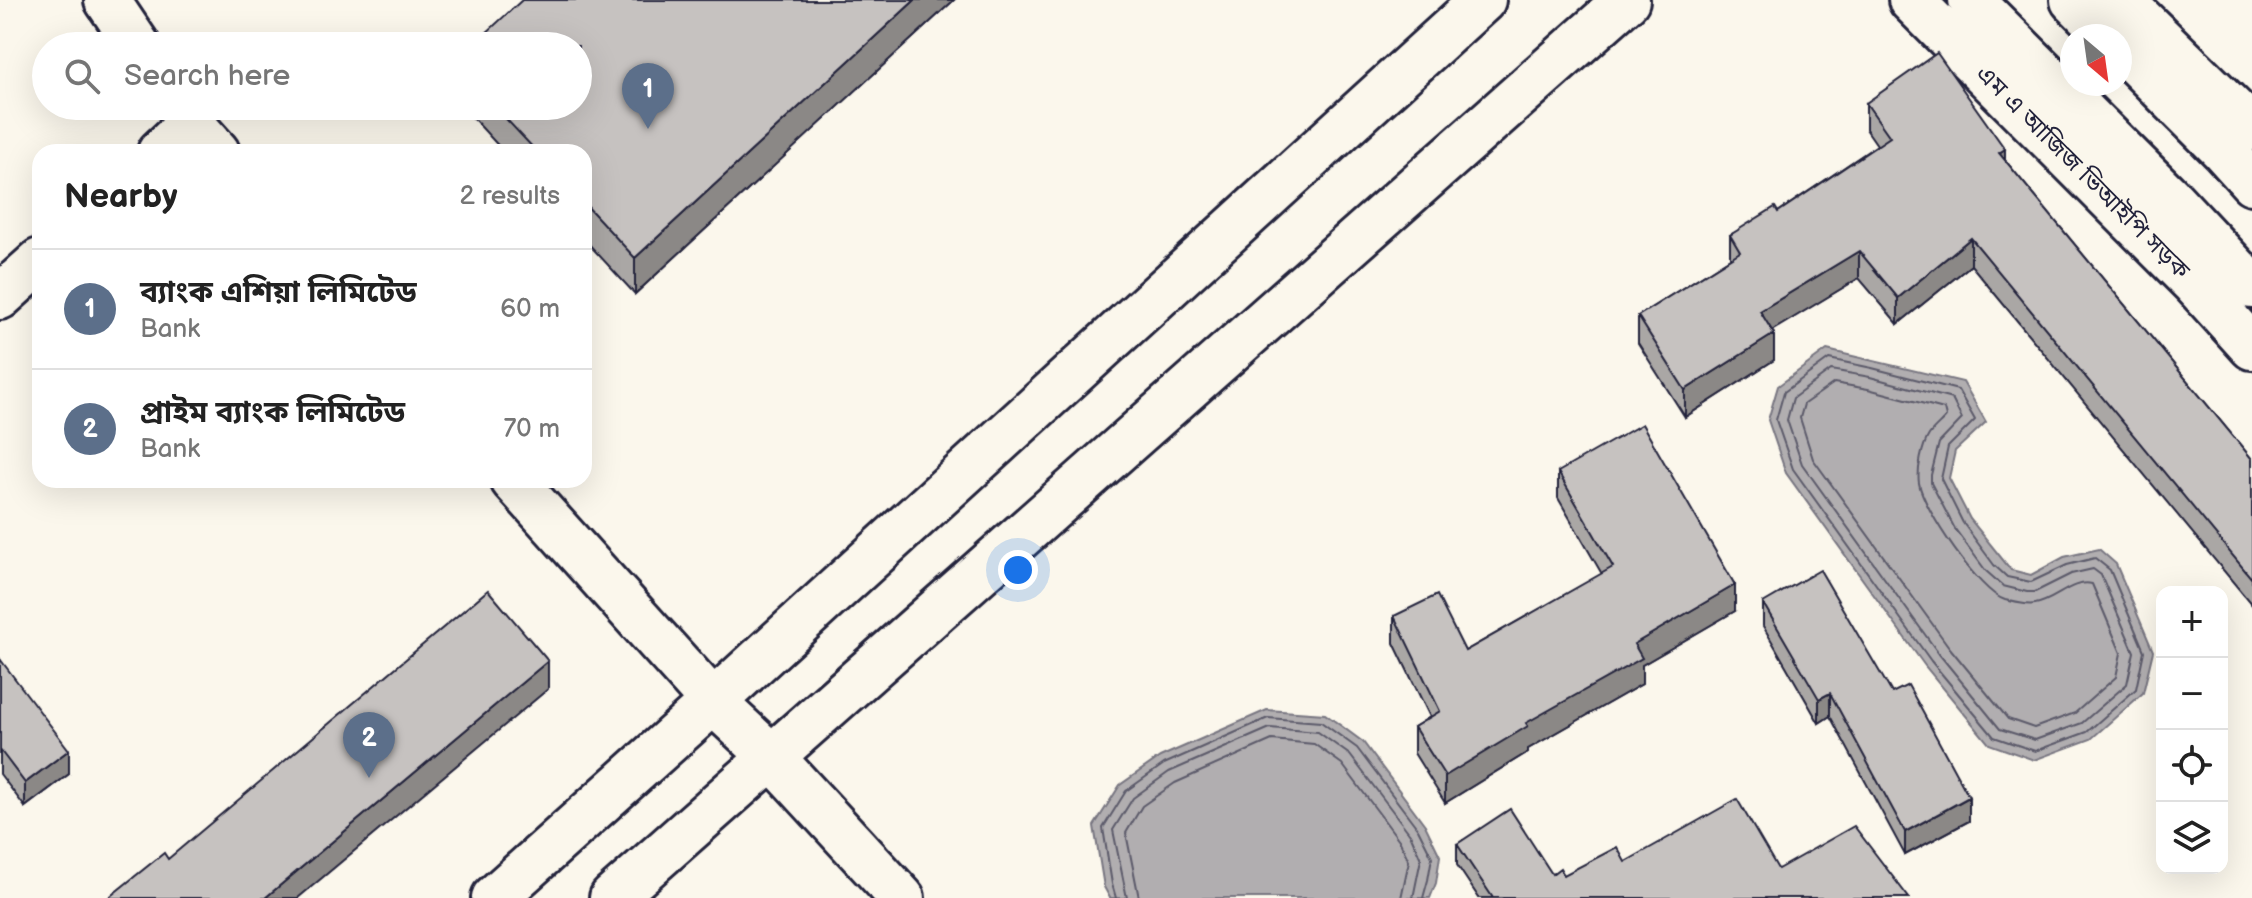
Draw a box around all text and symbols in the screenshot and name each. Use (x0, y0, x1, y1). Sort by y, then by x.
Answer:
north arrow (2060, 24, 2132, 96)
search box (32, 32, 592, 120)
icon: search (60, 54, 104, 98)
text: Search here (124, 58, 290, 94)
street label: এম এ আজিজ ভিআইপি সড়ক (1970, 60, 2196, 286)
pin: 1 (622, 63, 674, 129)
text: Nearby (64, 176, 178, 217)
text: 2 results (460, 181, 560, 212)
text: ব্যাংক এশিয়া লিমিটেড (140, 275, 417, 311)
text: 1 (85, 294, 95, 325)
text: 60 m (500, 294, 560, 325)
text: Bank (140, 314, 200, 345)
text: প্রাইম ব্যাংক লিমিটেড (140, 395, 405, 431)
text: 2 (82, 414, 98, 445)
text: 70 m (503, 414, 560, 445)
text: Bank (140, 434, 200, 465)
your location (998, 550, 1038, 590)
map controls (2156, 586, 2228, 874)
button: + (2156, 586, 2228, 658)
button: − (2156, 658, 2228, 730)
pin: 2 (343, 712, 395, 778)
button: locate (2156, 730, 2228, 802)
button: layers (2156, 802, 2228, 874)

